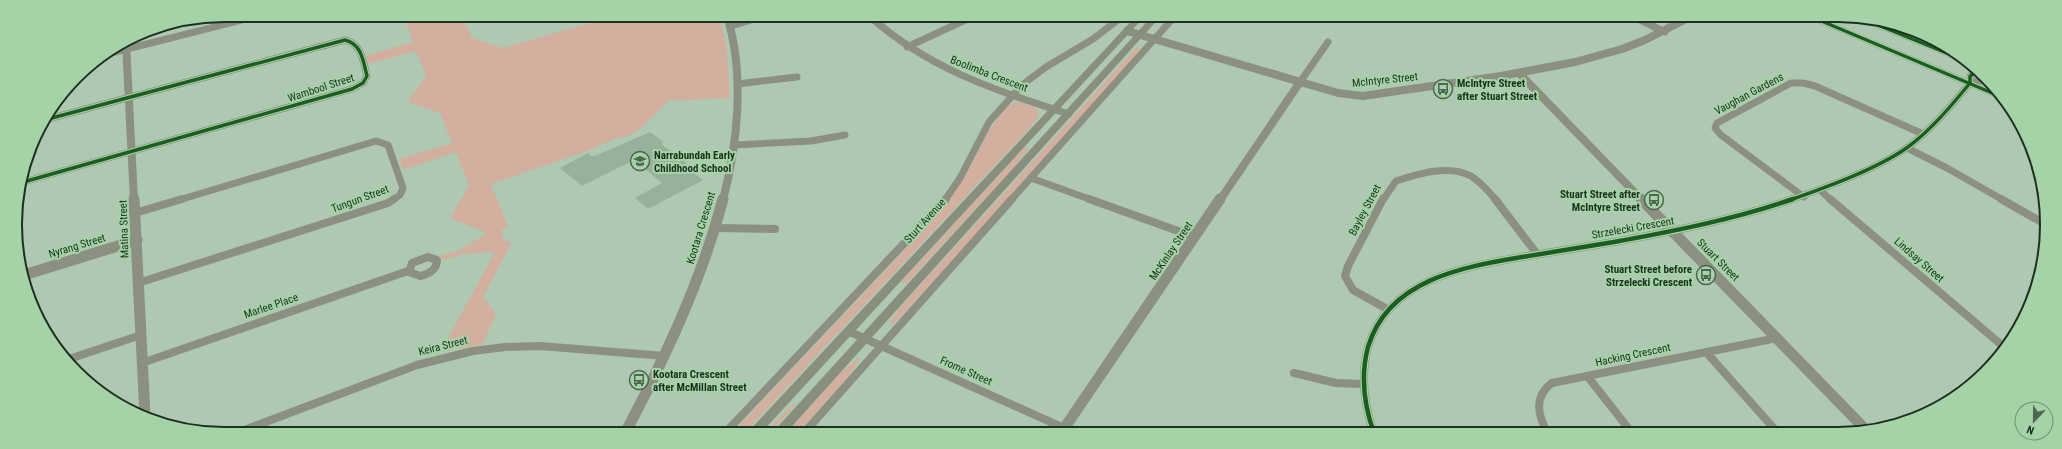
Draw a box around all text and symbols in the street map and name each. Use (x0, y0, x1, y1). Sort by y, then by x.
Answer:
street label: Boolimba Crescent (948, 53, 1030, 95)
street label: McIntyre Street (1351, 70, 1419, 90)
street label: Vaughan Gardens (1712, 70, 1786, 118)
street label: Wambool Street (286, 71, 356, 105)
place label: McIntyre Street after Stuart Street (1457, 77, 1538, 103)
bus stop icon: McIntyre Street after Stuart Street (1432, 78, 1454, 100)
place label: Narrabundah Early Childhood School (654, 149, 735, 175)
school or university icon: Narrabundah Early Childhood School (629, 150, 651, 172)
street label: Bayley Street (1346, 182, 1384, 238)
street label: Tungun Street (329, 183, 391, 215)
place label: Stuart Street after McIntyre Street (1560, 188, 1641, 214)
bus stop icon: Stuart Street after McIntyre Street (1643, 189, 1665, 211)
street label: Kootara Crescent (684, 190, 718, 266)
street label: Sturt Avenue (902, 196, 948, 246)
street label: Matina Street (116, 200, 132, 258)
street label: Strzelecki Crescent (1591, 214, 1675, 242)
street label: McKinlay Street (1147, 219, 1195, 283)
street label: Nyrang Street (47, 231, 107, 261)
street label: Lindsay Street (1891, 235, 1947, 285)
street label: Stuart Street (1694, 236, 1742, 284)
place label: Stuart Street before Strzelecki Crescent (1604, 263, 1693, 289)
bus stop icon: Stuart Street before Strzelecki Crescent (1695, 264, 1717, 286)
street label: Marlee Place (242, 291, 300, 321)
street label: Keira Street (417, 334, 469, 358)
street label: Hacking Crescent (1594, 341, 1672, 369)
street label: Frome Street (938, 354, 994, 388)
place label: Kootara Crescent after McMillan Street (653, 368, 747, 394)
bus stop icon: Kootara Crescent after McMillan Street (628, 369, 650, 391)
north arrow (2014, 401, 2054, 441)
text: N (2025, 422, 2036, 437)

